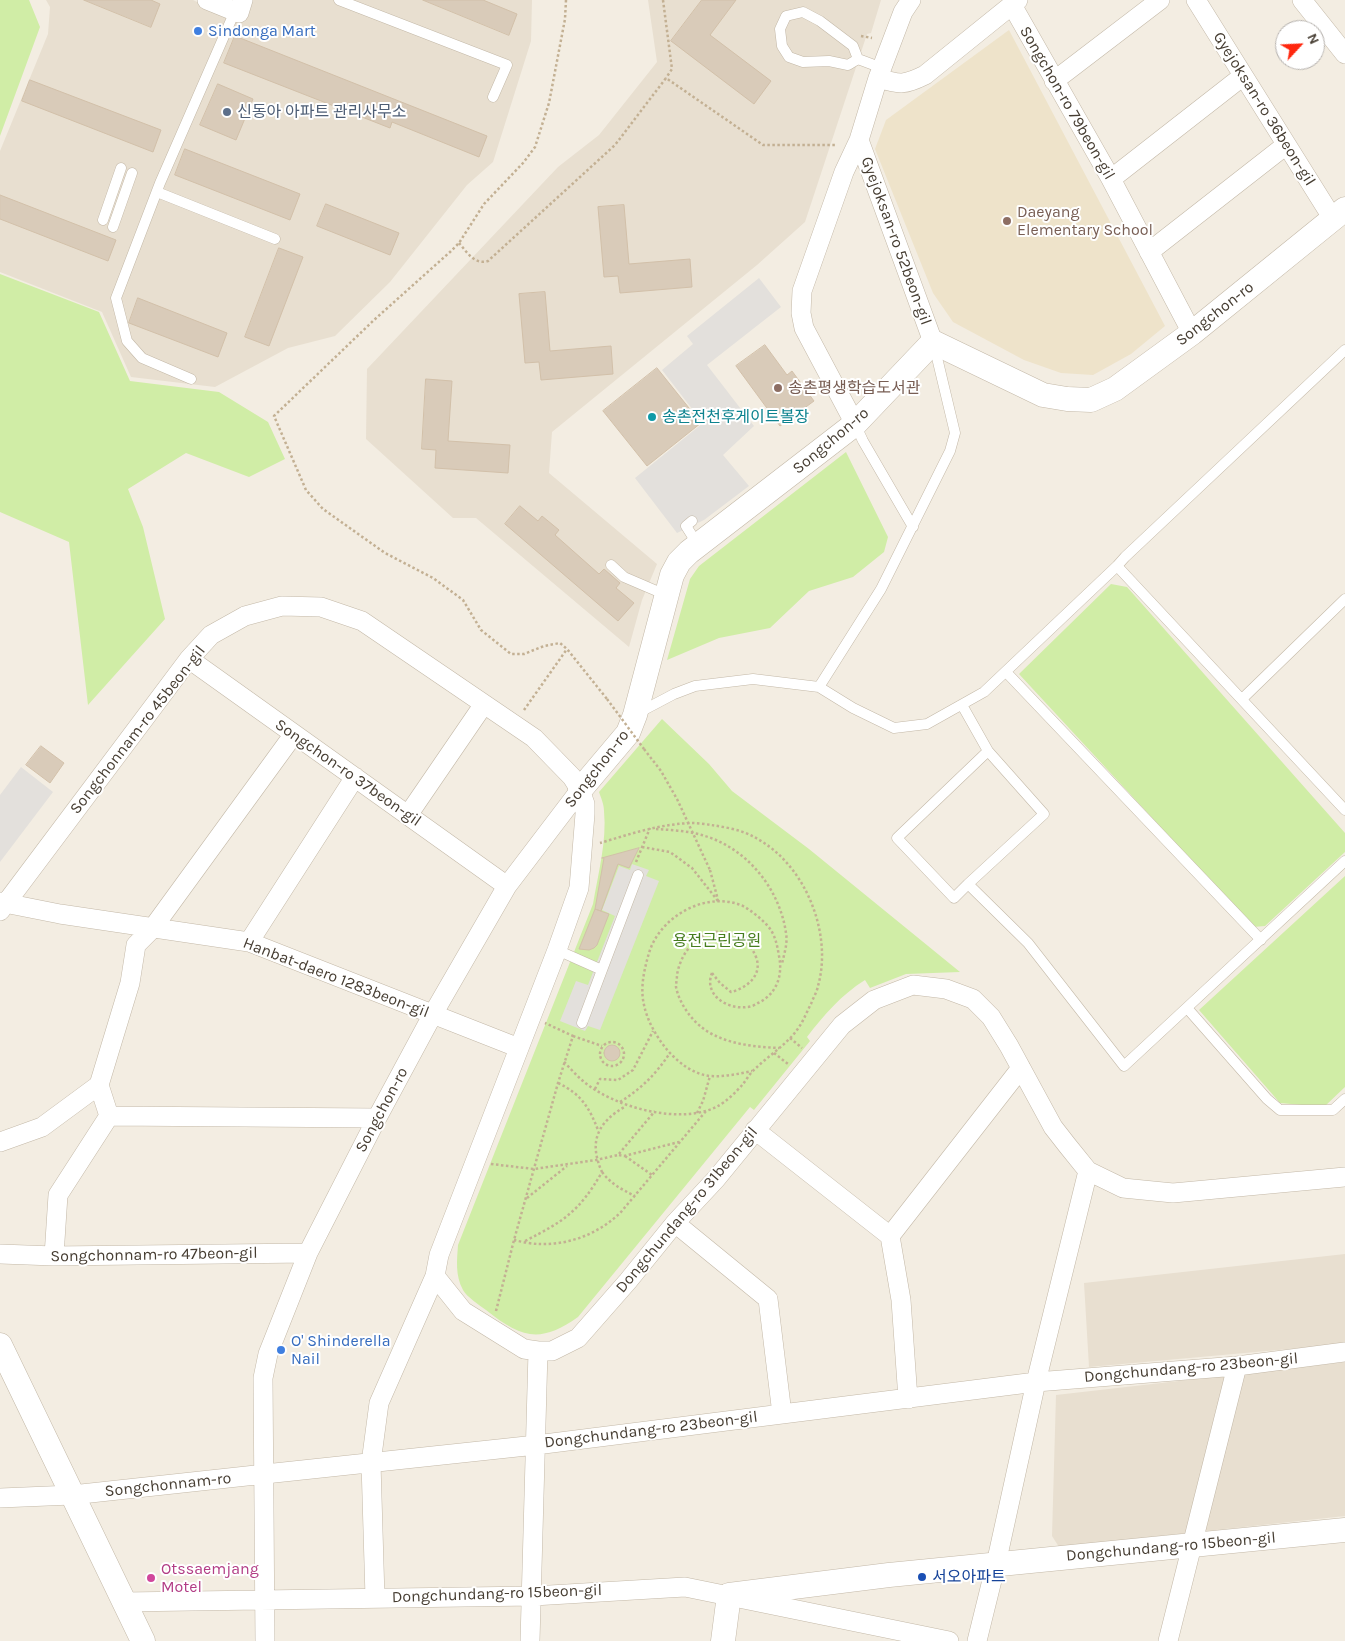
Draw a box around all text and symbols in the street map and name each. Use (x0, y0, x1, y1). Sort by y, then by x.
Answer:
north arrow (1275, 20, 1325, 70)
place label: Sindonga Mart (208, 21, 316, 41)
street label: Songchon-ro 79beon-gil (1015, 23, 1119, 183)
marker: Sindonga Mart (192, 25, 204, 37)
street label: Gyejoksan-ro 36beon-gil (1209, 28, 1319, 190)
text: N (1303, 31, 1323, 47)
place label: 신동아 아파트 관리사무소 (237, 102, 407, 122)
marker: 신동아 아파트 관리사무소 (221, 106, 233, 118)
street label: Gyejoksan-ro 52beon-gil (857, 154, 935, 328)
place label: Daeyang Elementary School (1017, 202, 1153, 240)
marker: Daeyang Elementary School (1001, 215, 1013, 227)
street label: Songchon-ro (1172, 278, 1258, 350)
place label: 송촌평생학습도서관 (788, 378, 920, 398)
marker: 송촌평생학습도서관 (772, 382, 784, 394)
street label: Songchon-ro (789, 404, 873, 478)
place label: 송촌전천후게이트볼장 (662, 407, 809, 427)
marker: 송촌전천후게이트볼장 (646, 411, 658, 423)
street label: Songchonnam-ro 45beon-gil (66, 642, 210, 818)
street label: Songchon-ro 37beon-gil (271, 715, 425, 831)
street label: Songchon-ro (561, 726, 633, 812)
park label: 용전근린공원 (673, 931, 761, 951)
street label: Hanbat-daero 1283beon-gil (240, 934, 432, 1022)
street label: Songchon-ro (352, 1064, 412, 1156)
street label: Dongchundang-ro 31beon-gil (612, 1123, 762, 1297)
street label: Songchonnam-ro 47beon-gil (50, 1244, 258, 1266)
place label: O' Shinderella Nail (291, 1331, 391, 1369)
marker: O' Shinderella Nail (275, 1344, 287, 1356)
street label: Dongchundang-ro 23beon-gil (1083, 1349, 1299, 1387)
street label: Dongchundang-ro 23beon-gil (543, 1407, 759, 1453)
street label: Songchonnam-ro (104, 1469, 232, 1501)
street label: Dongchundang-ro 15beon-gil (1065, 1528, 1277, 1566)
place label: Otssaemjang Motel (161, 1559, 259, 1597)
place label: 서오아파트 (932, 1567, 1006, 1587)
marker: 서오아파트 (916, 1571, 928, 1583)
marker: Otssaemjang Motel (145, 1572, 157, 1584)
street label: Dongchundang-ro 15beon-gil (392, 1581, 602, 1607)

